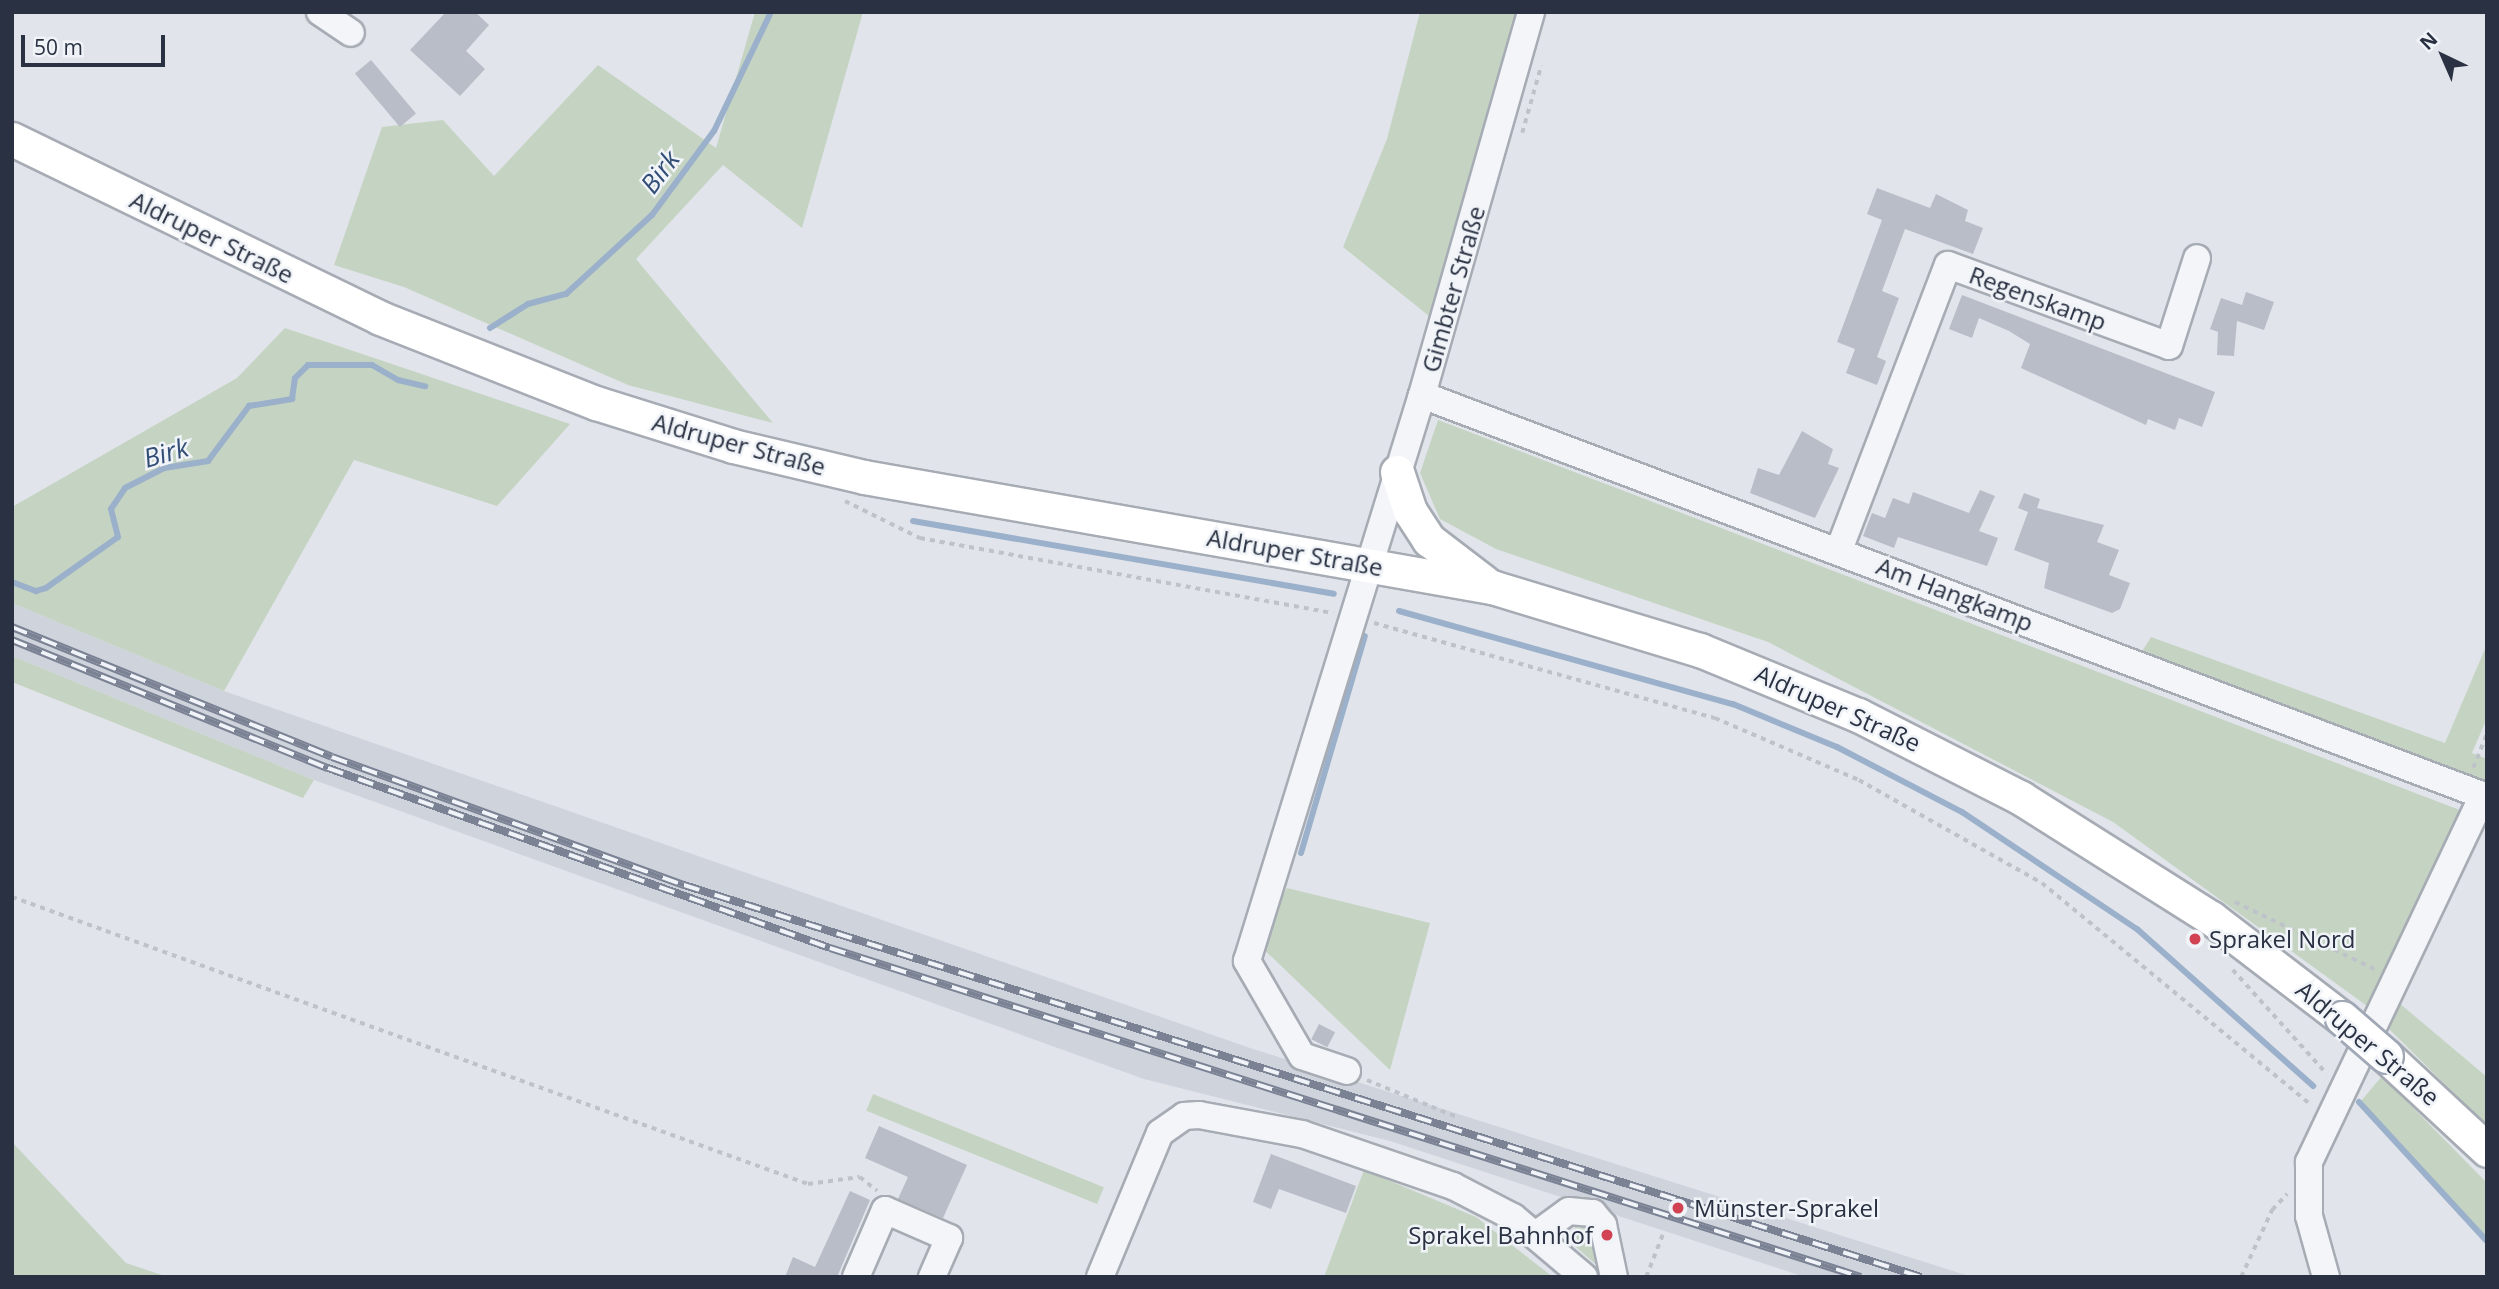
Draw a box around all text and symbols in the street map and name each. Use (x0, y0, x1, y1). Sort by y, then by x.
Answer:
scale bar (24, 21, 168, 65)
north arrow (2408, 21, 2478, 91)
text: N (2414, 26, 2443, 56)
text: 50 m (34, 33, 83, 61)
water label: Birk (634, 145, 686, 199)
street label: Aldruper Straße (126, 185, 298, 289)
street label: Gimbter Straße (1415, 202, 1491, 376)
street label: Regenskamp (1966, 260, 2110, 336)
street label: Aldruper Straße (649, 407, 829, 481)
water label: Birk (140, 432, 192, 474)
street label: Aldruper Straße (1205, 522, 1385, 582)
street label: Am Hangkamp (1873, 551, 2037, 637)
street label: Aldruper Straße (1751, 659, 1925, 757)
place label: Sprakel Nord (2209, 925, 2355, 953)
marker: Sprakel Nord (2187, 931, 2203, 947)
street label: Aldruper Straße (2291, 975, 2445, 1111)
place label: Münster-Sprakel (1694, 1194, 1879, 1222)
marker: Münster-Sprakel (1668, 1198, 1688, 1218)
place label: Sprakel Bahnhof (1408, 1221, 1593, 1249)
marker: Sprakel Bahnhof (1599, 1227, 1615, 1243)

